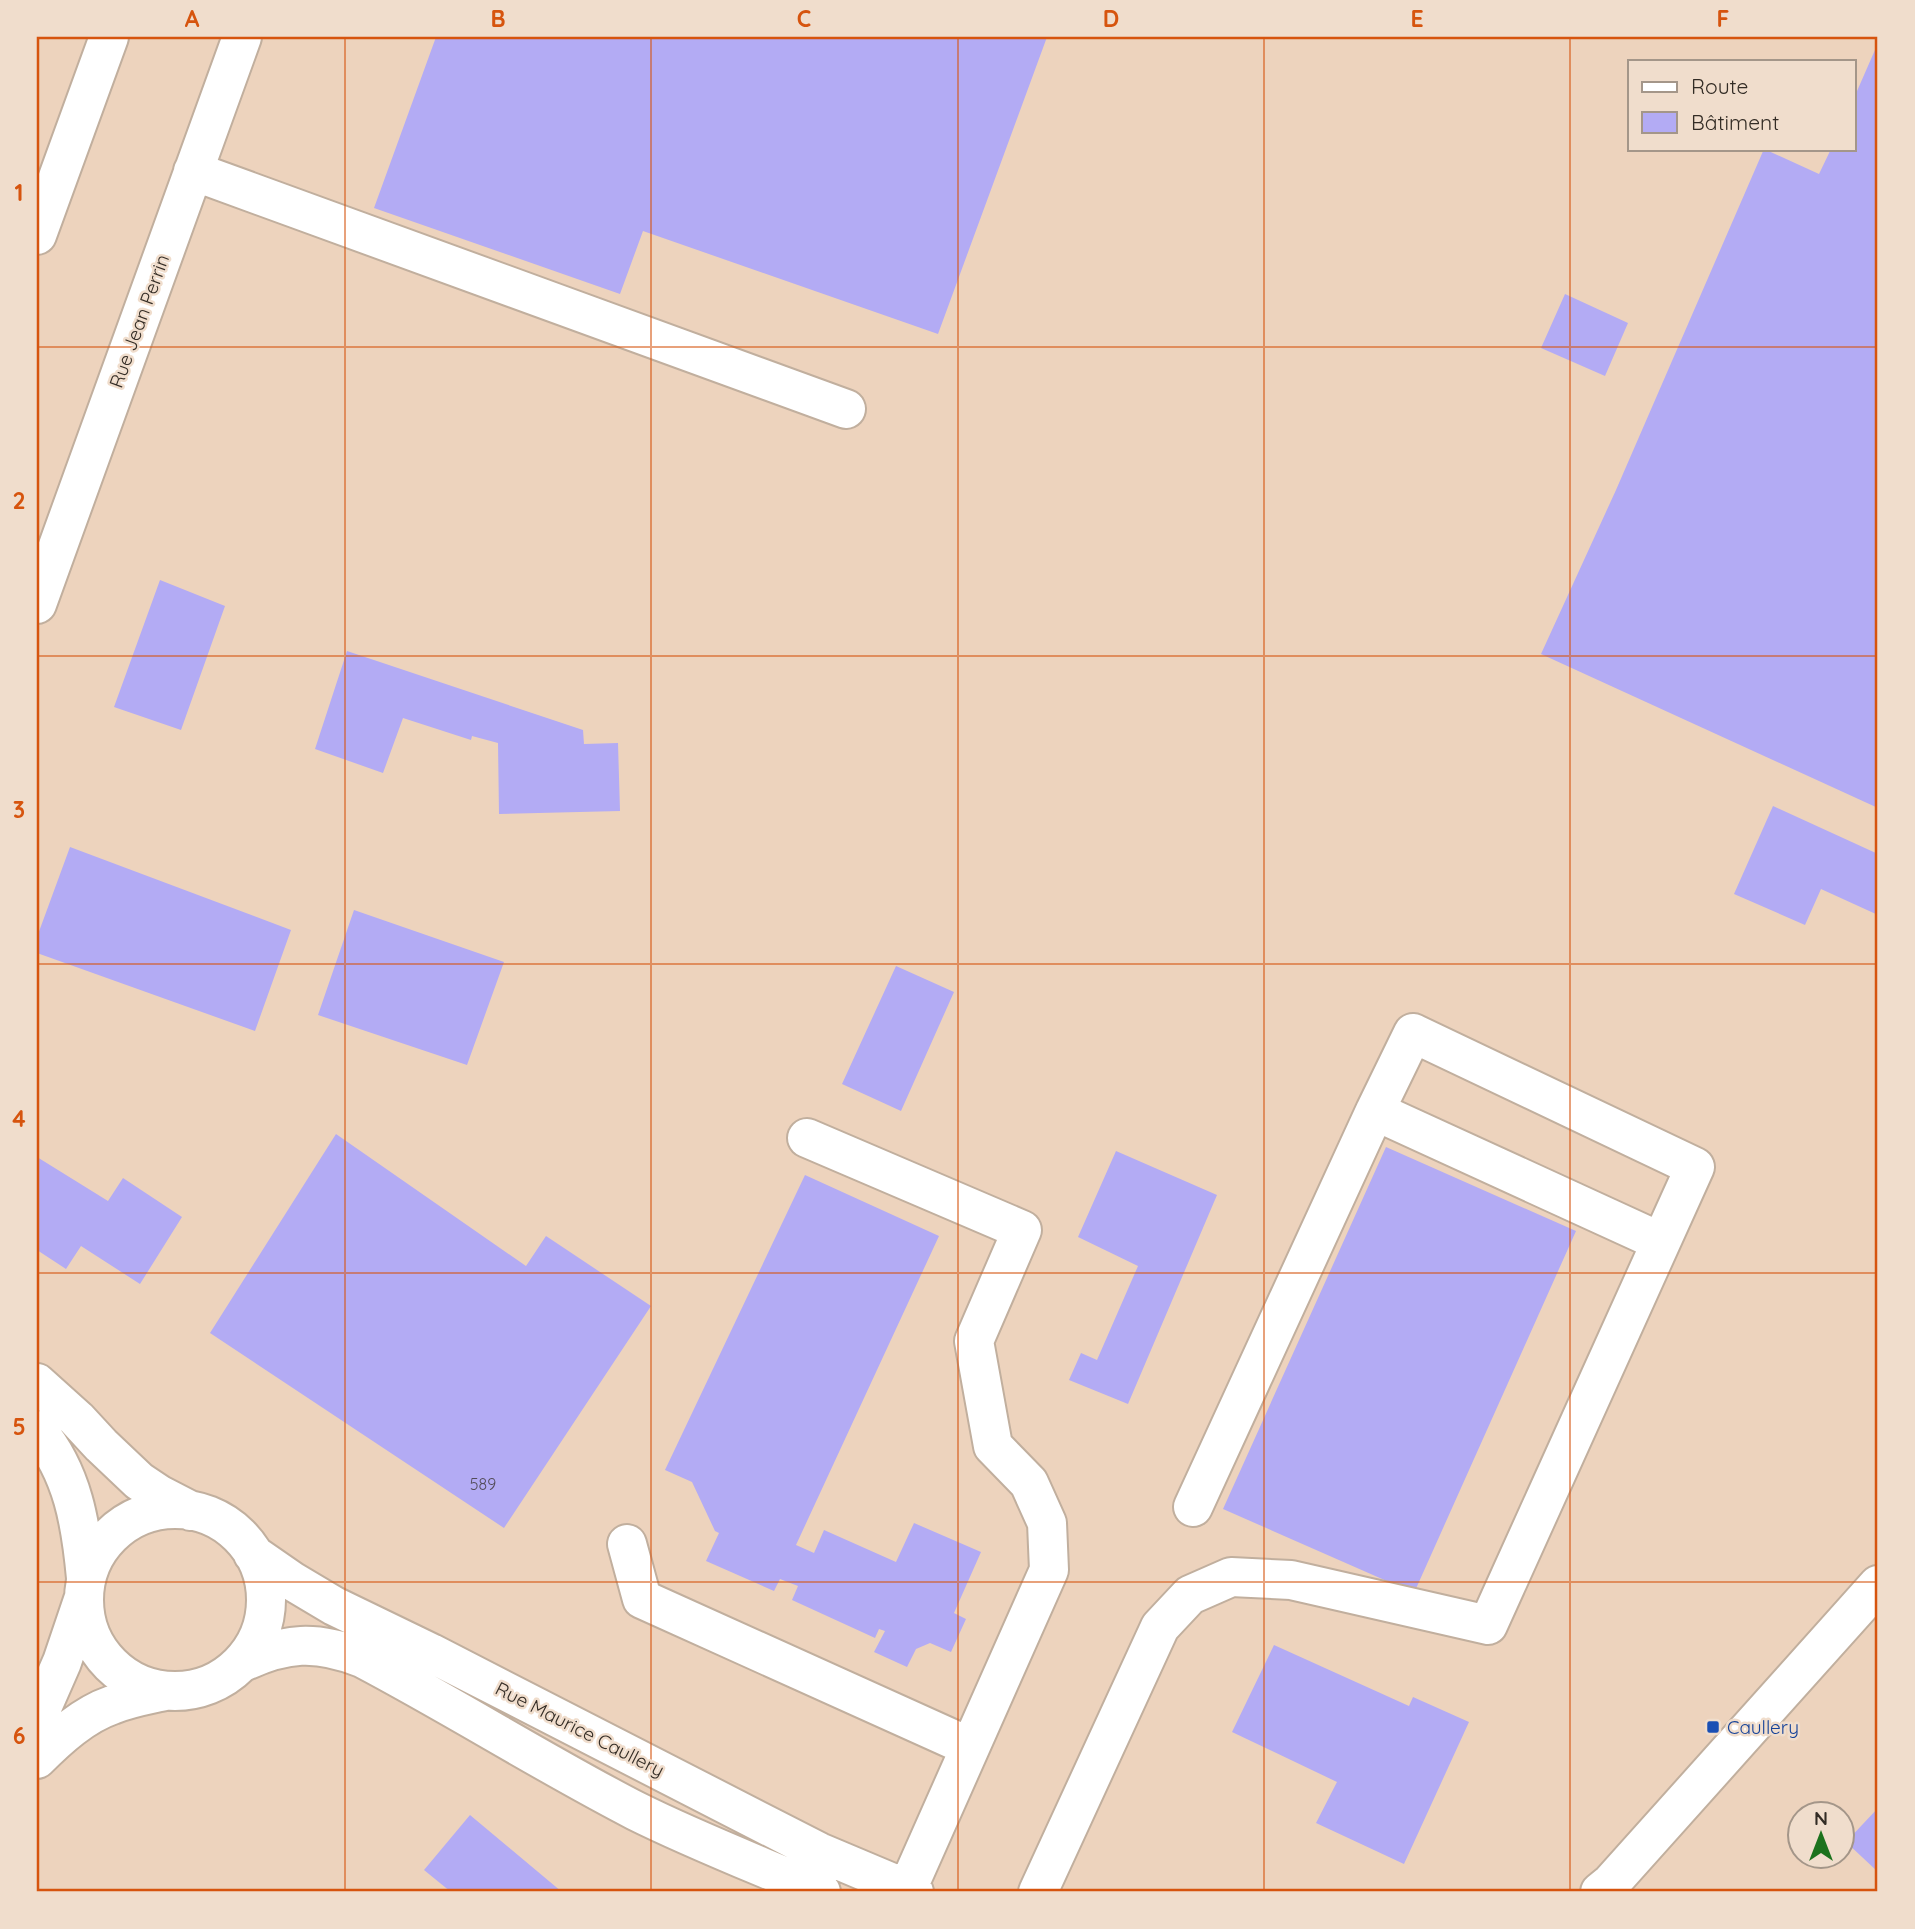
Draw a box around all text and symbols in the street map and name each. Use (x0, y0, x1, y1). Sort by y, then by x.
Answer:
text: A (185, 4, 200, 33)
text: B (490, 4, 506, 33)
text: C (797, 4, 811, 33)
text: D (1103, 4, 1119, 33)
text: E (1410, 4, 1424, 33)
text: F (1717, 4, 1729, 33)
legend (1628, 60, 1856, 150)
text: Route (1691, 73, 1748, 99)
text: Bâtiment (1691, 109, 1779, 135)
text: 1 (15, 178, 23, 207)
street label: Rue Jean Perrin (104, 251, 174, 391)
text: 2 (12, 486, 26, 515)
text: 3 (13, 795, 25, 824)
text: 4 (12, 1104, 26, 1133)
text: 5 (12, 1412, 26, 1441)
house number: 589 (470, 1474, 496, 1494)
street label: Rue Maurice Caullery (492, 1676, 668, 1782)
place label: Caullery (1727, 1715, 1799, 1739)
marker: Caullery (1705, 1719, 1721, 1735)
text: 6 (13, 1721, 25, 1750)
north arrow (1786, 1800, 1856, 1870)
text: N (1814, 1806, 1828, 1830)

